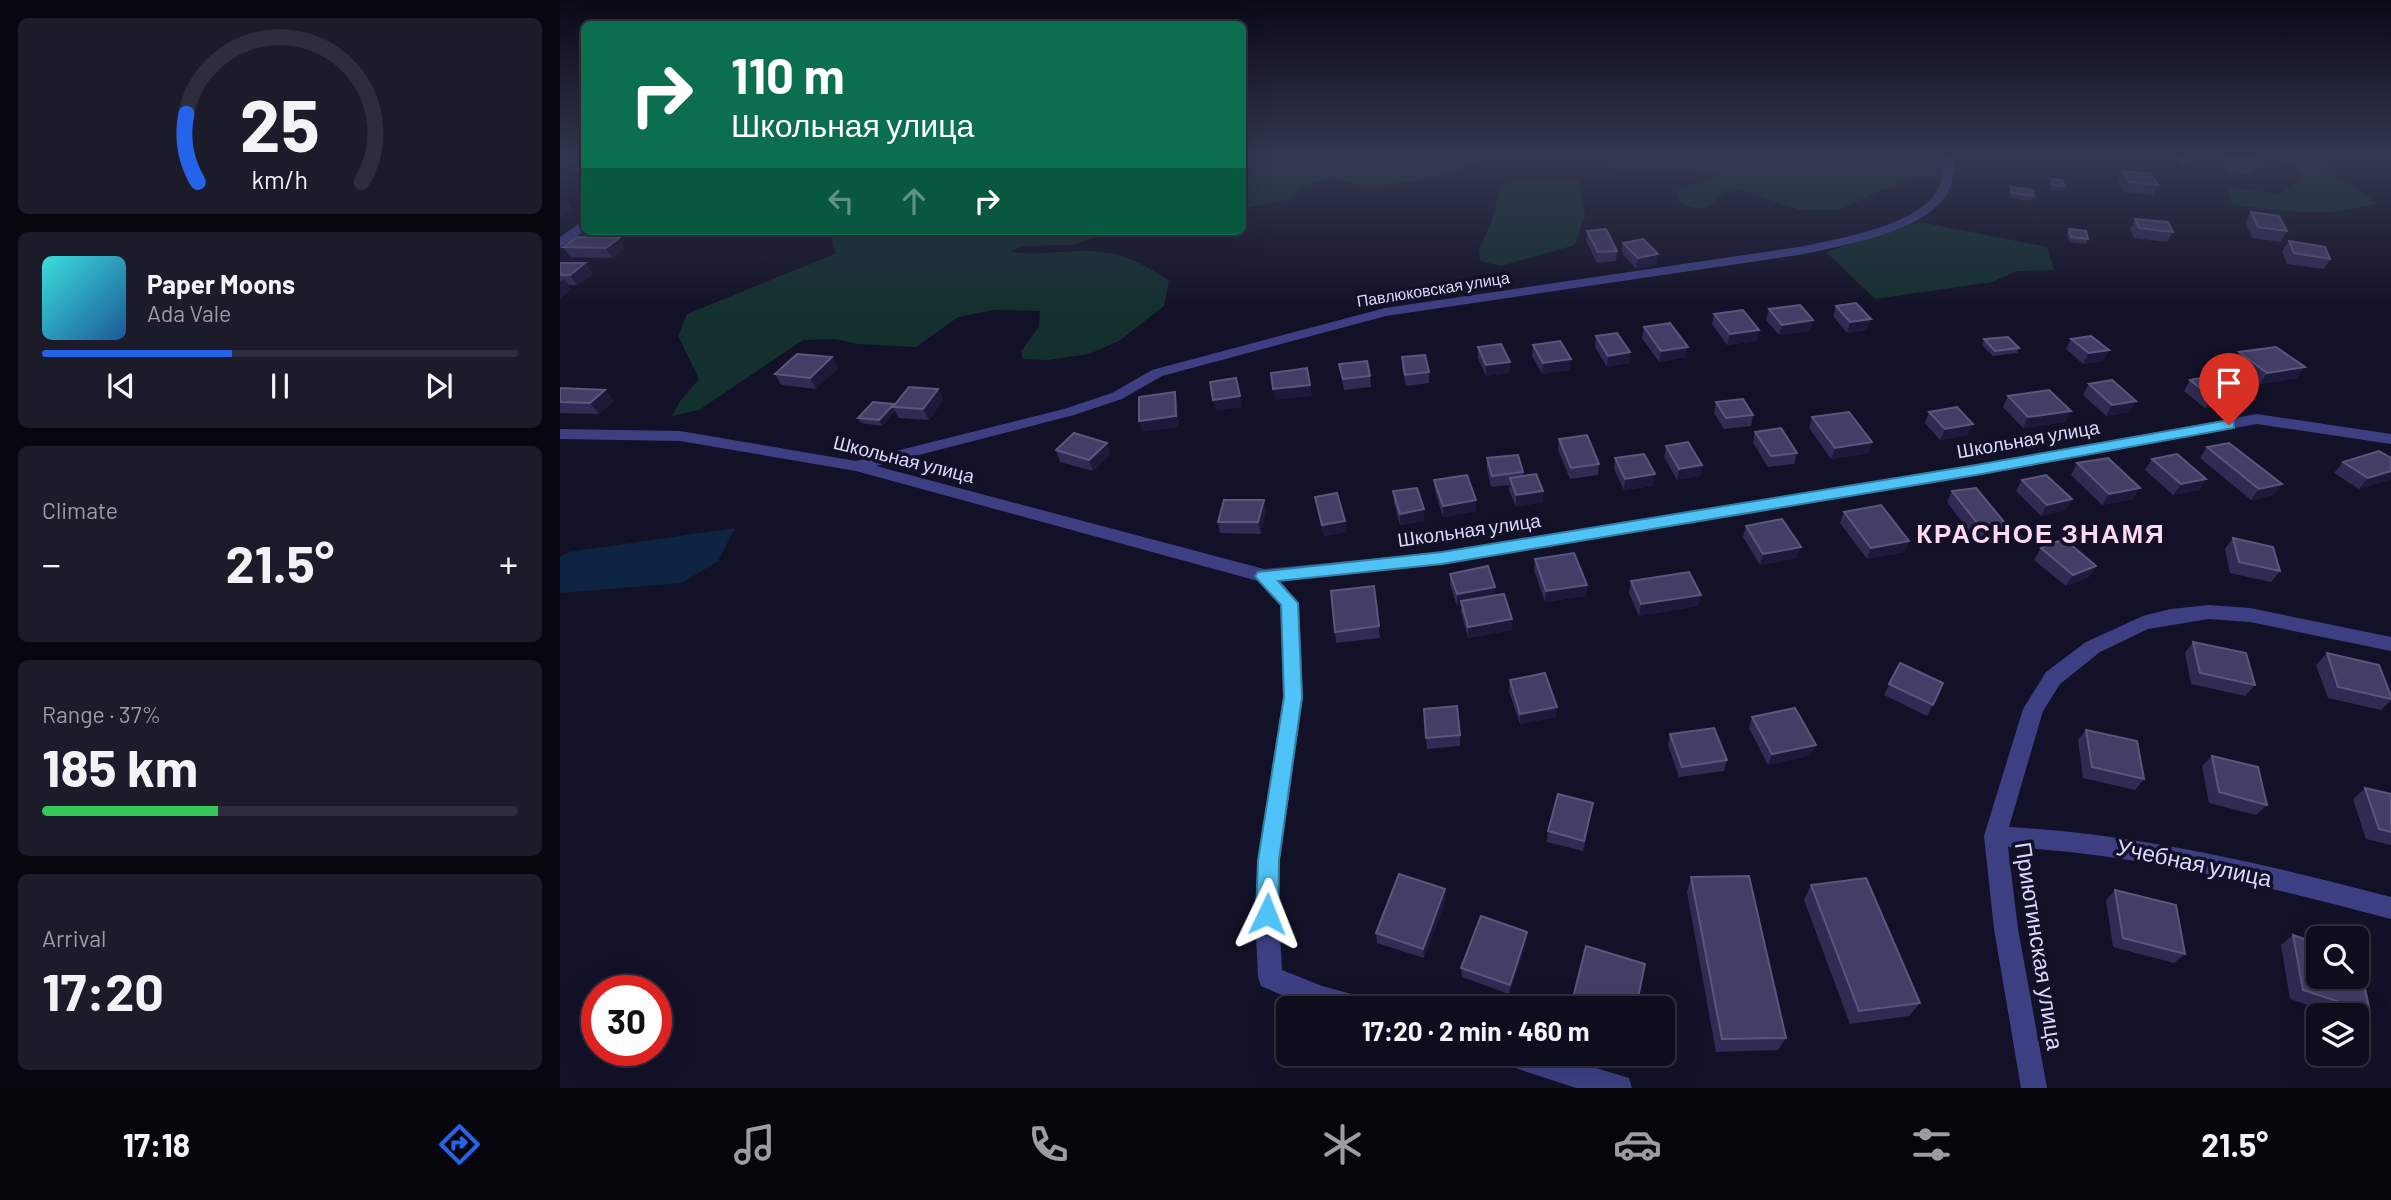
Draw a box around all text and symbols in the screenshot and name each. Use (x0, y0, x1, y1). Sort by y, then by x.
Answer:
text: 110 m (731, 45, 845, 104)
icon: right (616, 49, 707, 140)
text: 25 (240, 79, 320, 167)
text: Школьная улица (731, 105, 974, 143)
text: km/h (252, 164, 308, 194)
icon: left (822, 182, 860, 220)
icon: ahead (895, 182, 933, 220)
icon: right (968, 182, 1006, 220)
street label: Павлюковская улица (1355, 267, 1511, 310)
text: Paper Moons (147, 268, 295, 299)
text: Ada Vale (147, 299, 231, 327)
pin (2199, 353, 2259, 425)
icon: arrive (2210, 364, 2248, 402)
icon: previous (102, 367, 140, 405)
icon: pause (261, 367, 299, 405)
icon: next (420, 367, 458, 405)
street label: Школьная улица (1955, 415, 2101, 462)
street label: Школьная улица (831, 430, 977, 487)
text: Climate (42, 496, 118, 524)
street label: Школьная улица (1396, 508, 1542, 551)
district label: КРАСНОЕ ЗНАМЯ (1916, 517, 2166, 548)
text: 21.5° (226, 531, 334, 593)
text: − (42, 540, 61, 586)
text: + (499, 540, 518, 586)
text: Range · 37% (42, 700, 161, 728)
text: 185 km (42, 735, 198, 797)
street label: Учебная улица (2114, 832, 2275, 892)
street label: Приютинская улица (2010, 840, 2070, 1052)
position arrow (1230, 877, 1304, 951)
text: Arrival (42, 924, 106, 952)
map controls (2306, 926, 2369, 1066)
button: search (2306, 926, 2369, 989)
text: 17:20 (42, 959, 164, 1021)
speed limit sign: 30 (581, 975, 672, 1066)
button: layers (2306, 1003, 2369, 1066)
text: 17:20 · 2 min · 460 m (1362, 1015, 1589, 1046)
icon: directions (435, 1120, 484, 1169)
icon: music (730, 1120, 779, 1169)
icon: phone (1024, 1120, 1073, 1169)
icon: climate (1318, 1120, 1367, 1169)
icon: car (1613, 1120, 1662, 1169)
icon: filters (1907, 1120, 1956, 1169)
text: 17:18 (123, 1125, 190, 1163)
text: 21.5° (2201, 1125, 2268, 1163)

